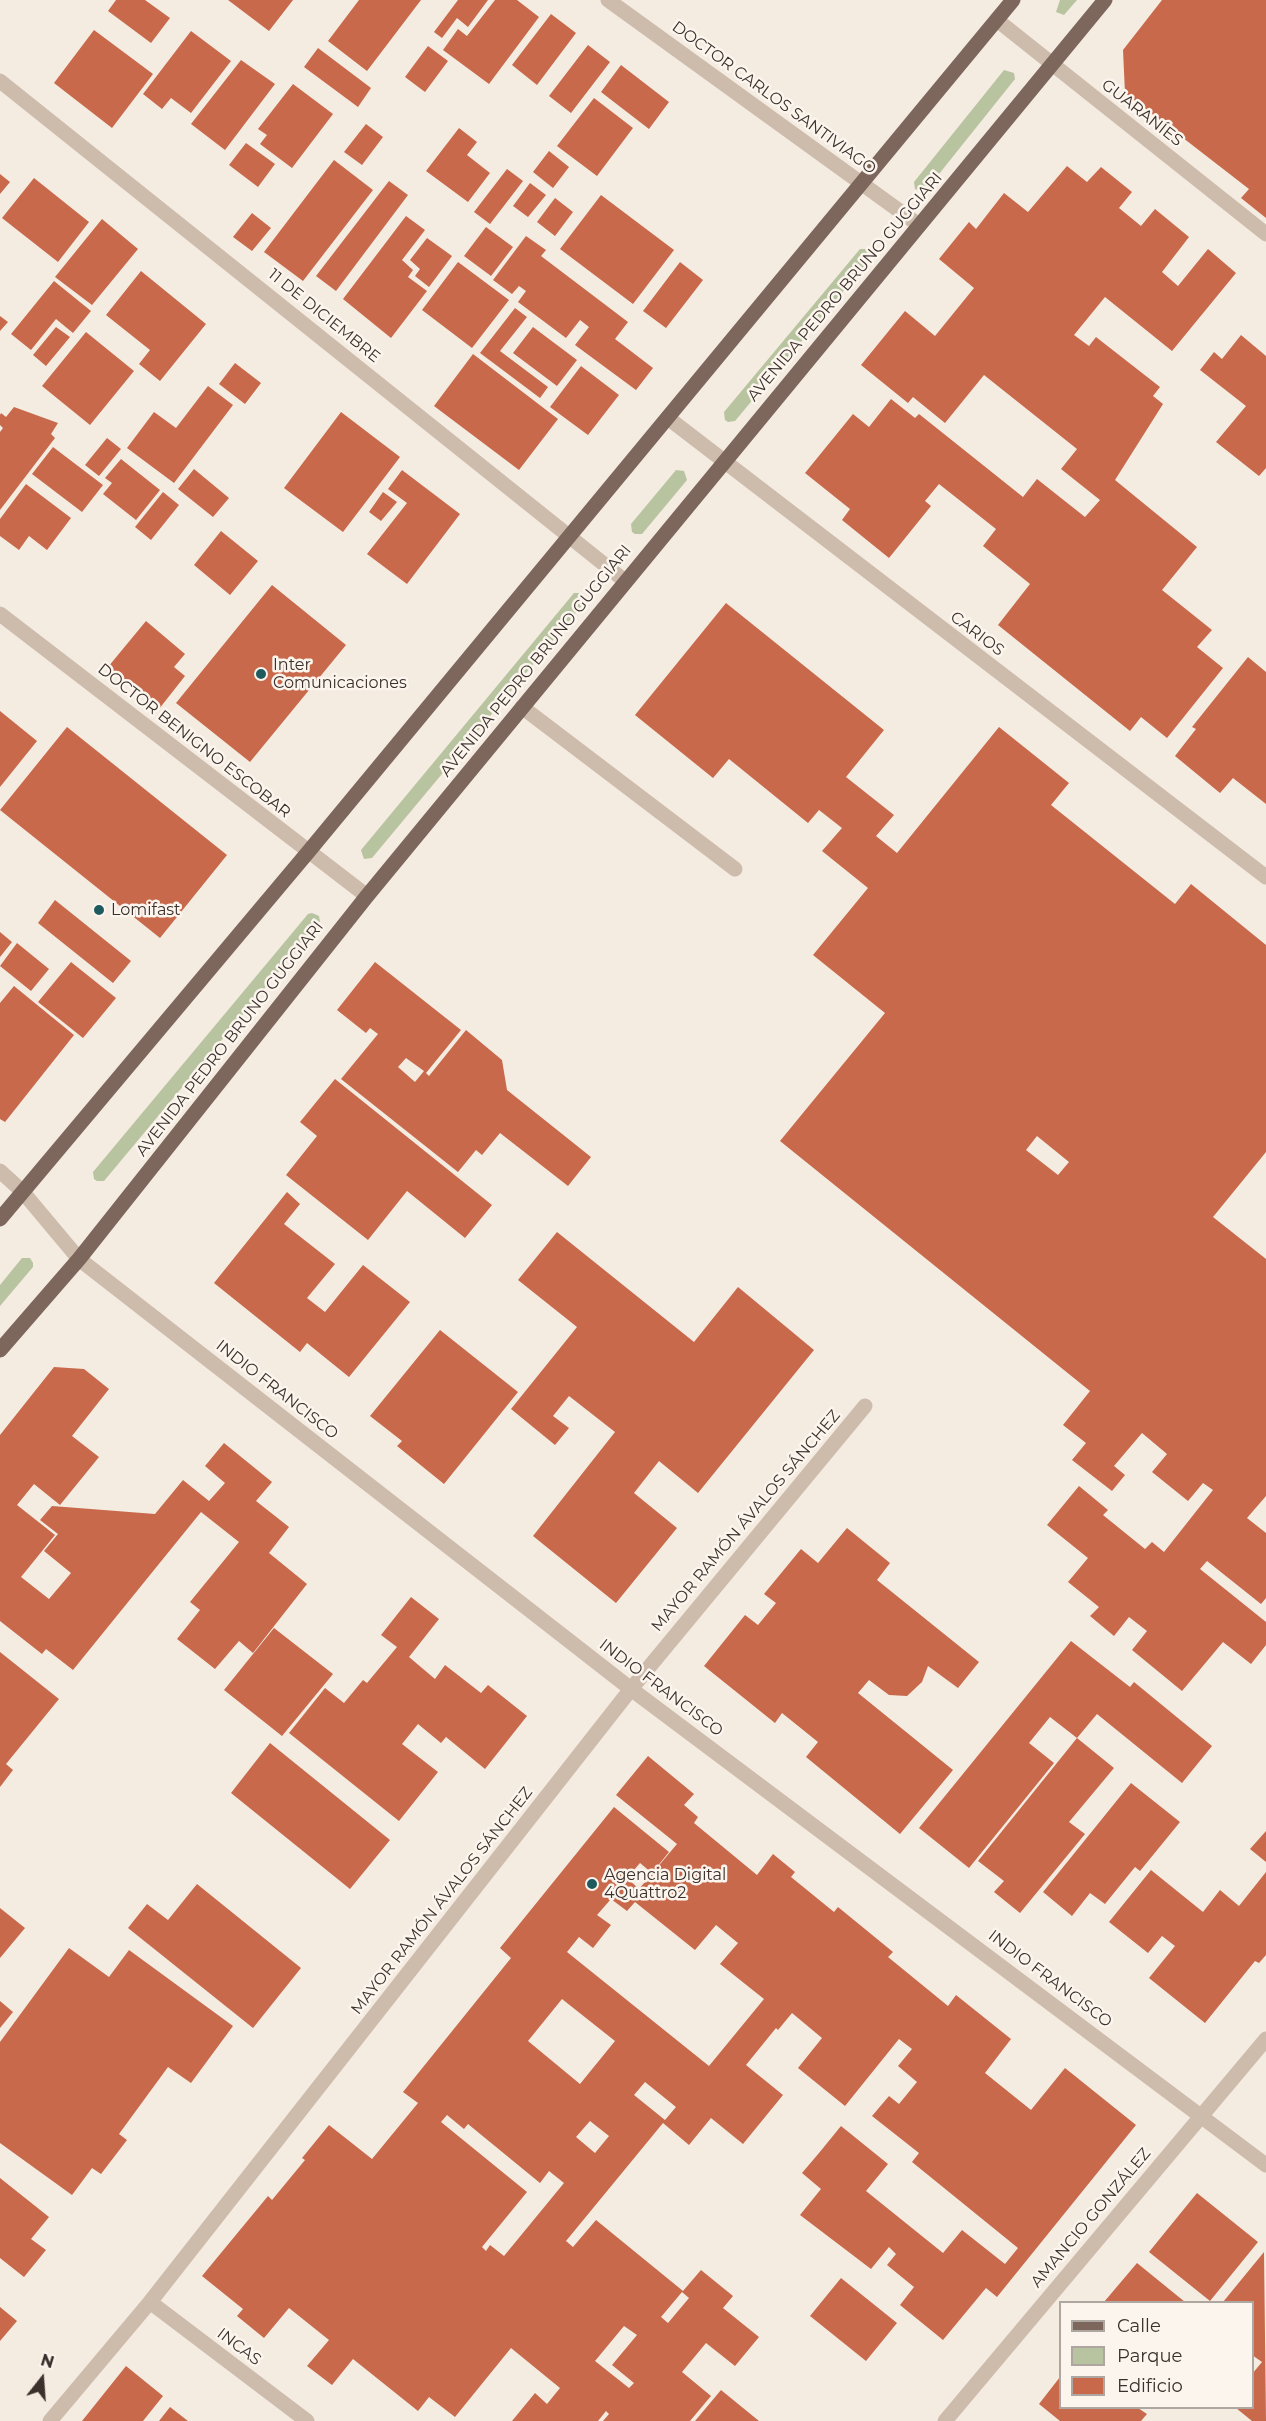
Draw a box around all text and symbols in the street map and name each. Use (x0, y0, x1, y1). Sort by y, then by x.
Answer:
street label: DOCTOR CARLOS SANTIVIAGO (668, 17, 880, 179)
street label: GUARANÍES (1098, 75, 1186, 151)
street label: AVENIDA PEDRO BRUNO GUGGIARI (744, 169, 946, 405)
street label: 11 DE DICIEMBRE (264, 265, 384, 367)
street label: AVENIDA PEDRO BRUNO GUGGIARI (436, 541, 636, 781)
street label: CARIOS (946, 608, 1008, 660)
place label: Inter Comunicaciones (273, 655, 407, 693)
street label: DOCTOR BENIGNO ESCOBAR (94, 660, 294, 822)
marker: Inter Comunicaciones (254, 667, 268, 681)
place label: Lomifast (111, 900, 181, 920)
marker: Lomifast (92, 903, 106, 917)
street label: AVENIDA PEDRO BRUNO GUGGIARI (132, 918, 328, 1160)
street label: INDIO FRANCISCO (212, 1336, 342, 1444)
street label: MAYOR RAMÓN ÁVALOS SÁNCHEZ (648, 1406, 844, 1636)
street label: INDIO FRANCISCO (595, 1635, 727, 1741)
street label: MAYOR RAMÓN ÁVALOS SÁNCHEZ (347, 1784, 537, 2018)
place label: Agencia Digital 4Quattro2 (604, 1865, 726, 1903)
marker: Agencia Digital 4Quattro2 (585, 1877, 599, 1891)
street label: INDIO FRANCISCO (984, 1926, 1116, 2032)
street label: AMANCIO GONZÁLEZ (1027, 2144, 1155, 2292)
legend (1059, 2301, 1254, 2409)
text: Calle (1117, 2315, 1161, 2337)
street label: INCAS (213, 2324, 265, 2370)
text: Parque (1117, 2345, 1182, 2367)
north arrow (12, 2349, 72, 2409)
text: N (38, 2350, 56, 2372)
text: Edificio (1117, 2375, 1183, 2397)

